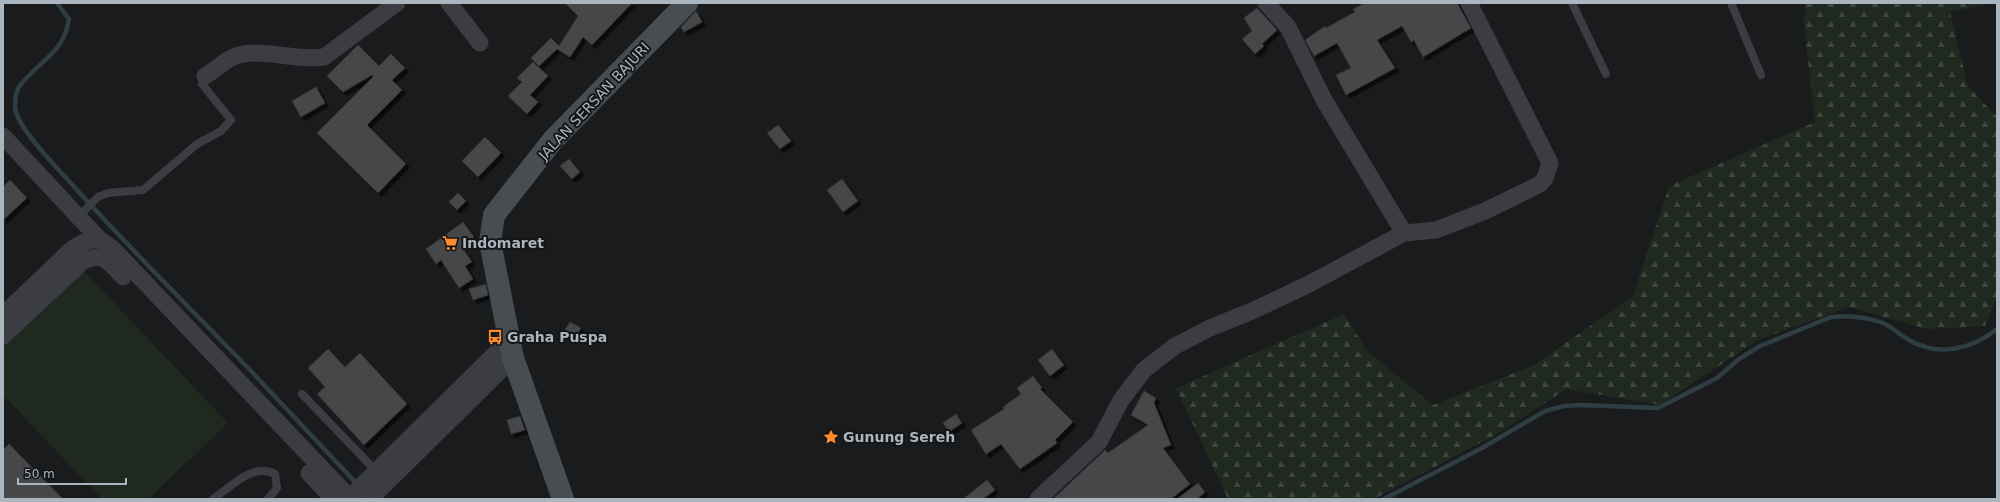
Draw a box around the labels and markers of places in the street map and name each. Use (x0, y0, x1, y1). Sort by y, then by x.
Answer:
supermarket icon: Indomaret (441, 234, 459, 252)
place label: Indomaret (462, 235, 544, 251)
bus stop icon: Graha Puspa (486, 328, 504, 346)
place label: Graha Puspa (507, 329, 607, 345)
place icon: Gunung Sereh (822, 428, 840, 446)
place label: Gunung Sereh (843, 429, 955, 445)

